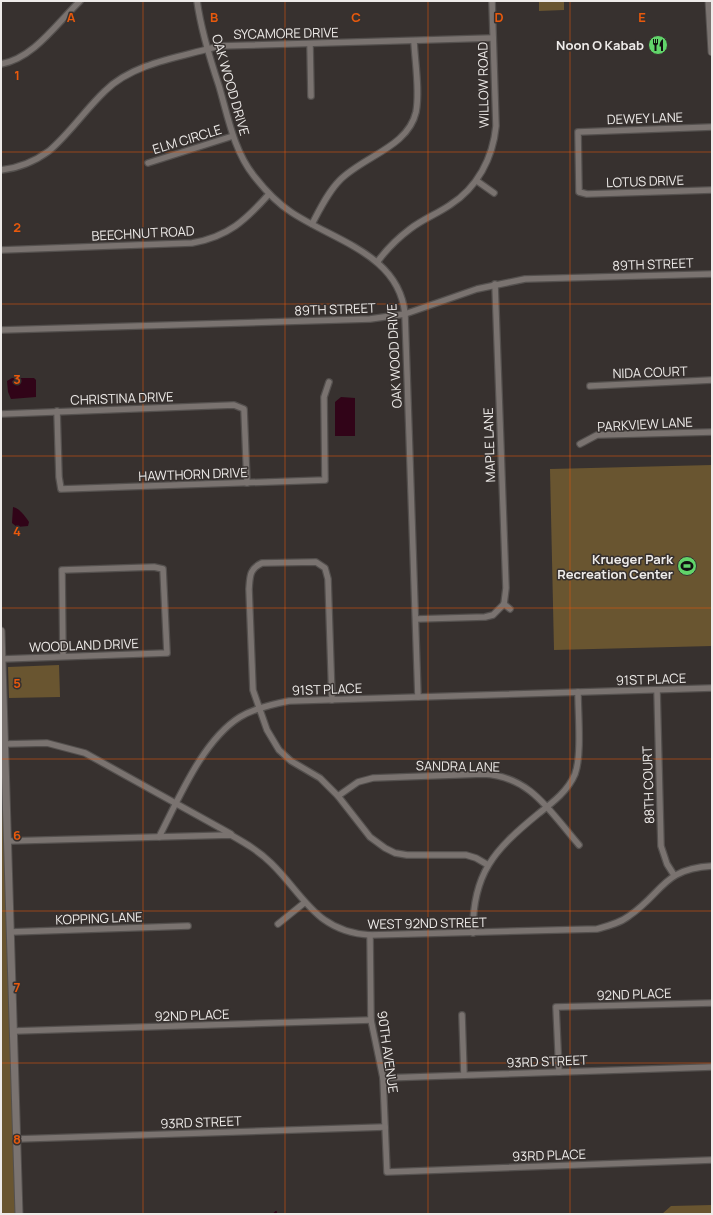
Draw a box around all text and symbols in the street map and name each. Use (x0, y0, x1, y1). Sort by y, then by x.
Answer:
text: A (67, 8, 76, 26)
text: B (210, 8, 218, 26)
text: C (351, 8, 361, 26)
text: D (494, 8, 504, 26)
text: E (638, 8, 646, 26)
street label: SYCAMORE DRIVE (233, 23, 339, 43)
street label: OAK WOOD DRIVE (208, 32, 254, 138)
restaurant icon: Noon O Kabab (647, 34, 669, 56)
place label: Noon O Kabab (556, 36, 644, 54)
street label: WILLOW ROAD (473, 41, 493, 128)
text: 1 (14, 66, 20, 84)
street label: DEWEY LANE (607, 108, 683, 128)
street label: ELM CIRCLE (150, 120, 224, 158)
street label: LOTUS DRIVE (606, 171, 684, 191)
text: 2 (13, 218, 21, 236)
street label: BEECHNUT ROAD (91, 221, 195, 245)
street label: 89TH STREET (612, 254, 694, 274)
street label: 89TH STREET (294, 299, 376, 319)
street label: OAK WOOD DRIVE (382, 303, 406, 409)
street label: NIDA COURT (612, 362, 688, 382)
text: 3 (13, 370, 21, 388)
street label: CHRISTINA DRIVE (70, 387, 174, 409)
street label: MAPLE LANE (479, 407, 499, 483)
street label: PARKVIEW LANE (597, 413, 693, 435)
street label: HAWTHORN DRIVE (138, 463, 248, 485)
text: 4 (13, 522, 21, 540)
place label: Krueger Park Recreation Center (557, 550, 674, 583)
sports icon: Krueger Park Recreation Center (676, 555, 698, 577)
street label: WOODLAND DRIVE (29, 634, 139, 656)
street label: 91ST PLACE (616, 669, 686, 689)
text: 5 (13, 674, 21, 692)
street label: 91ST PLACE (292, 679, 362, 699)
street label: 88TH COURT (638, 745, 658, 824)
street label: SANDRA LANE (416, 756, 500, 776)
text: 6 (13, 826, 21, 844)
street label: KOPPING LANE (55, 907, 143, 929)
street label: WEST 92ND STREET (367, 913, 487, 933)
text: 7 (14, 978, 21, 996)
street label: 92ND PLACE (596, 984, 672, 1004)
street label: 92ND PLACE (154, 1005, 230, 1025)
street label: 90TH AVENUE (373, 1010, 403, 1094)
street label: 93RD STREET (506, 1051, 588, 1071)
street label: 93RD STREET (160, 1112, 242, 1132)
text: 8 (13, 1130, 21, 1148)
street label: 93RD PLACE (512, 1145, 586, 1165)

